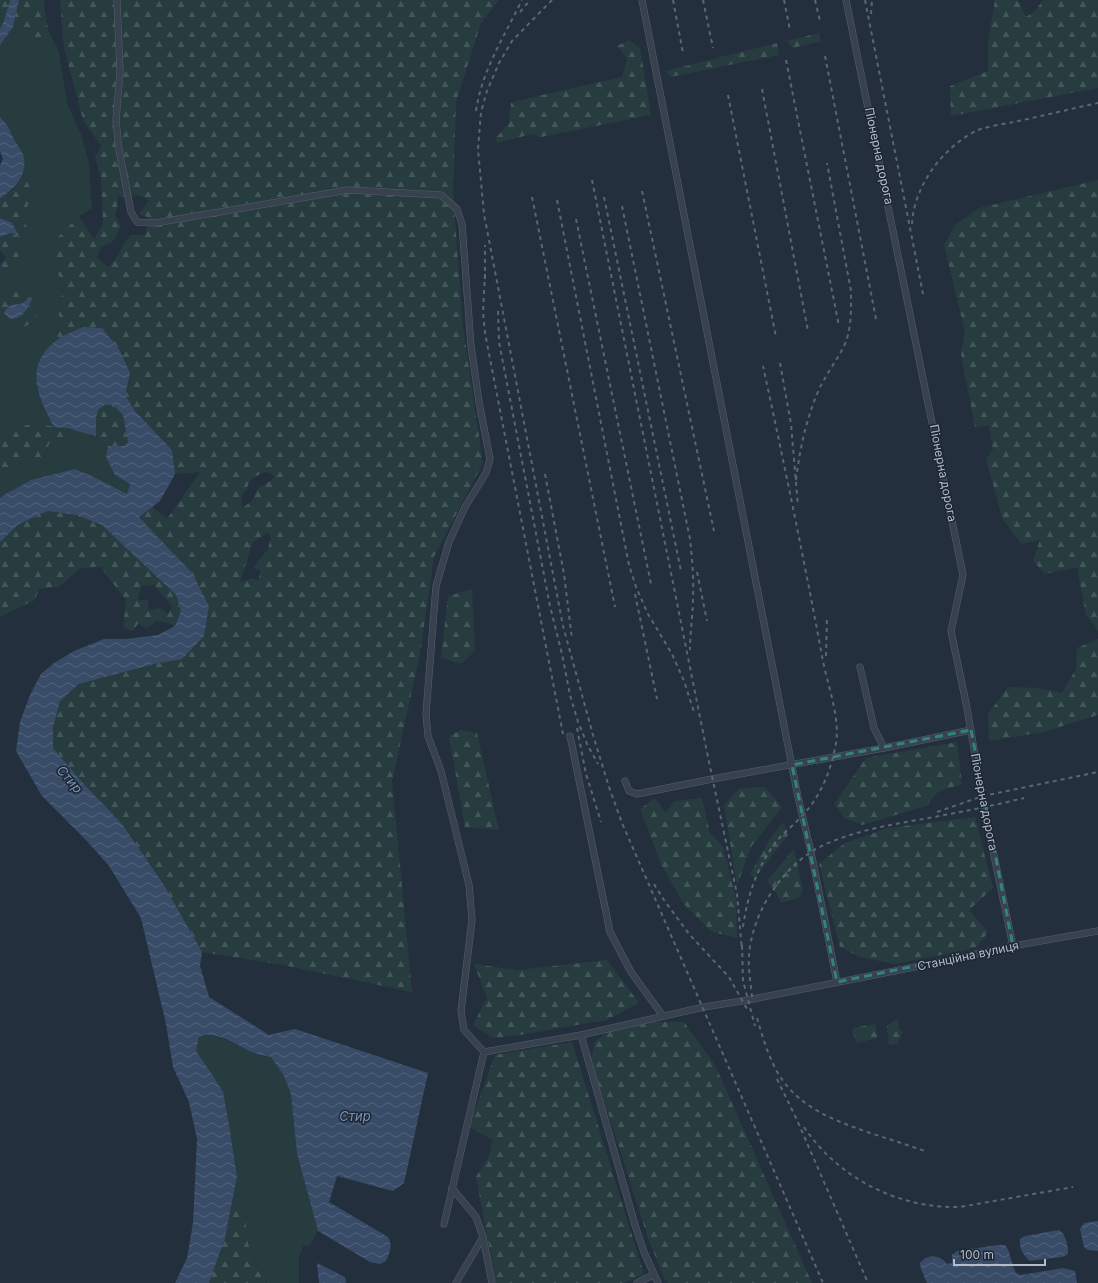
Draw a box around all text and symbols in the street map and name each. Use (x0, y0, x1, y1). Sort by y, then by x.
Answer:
street label: Піонерна дорога (862, 106, 897, 206)
street label: Піонерна дорога (927, 423, 960, 523)
street label: Піонерна дорога (968, 752, 1001, 852)
water label: Стир (54, 762, 86, 796)
street label: Станційна вулиця (916, 937, 1020, 974)
water label: Стир (339, 1108, 371, 1124)
scale bar (954, 1241, 1045, 1267)
text: 100 m (960, 1247, 994, 1262)

